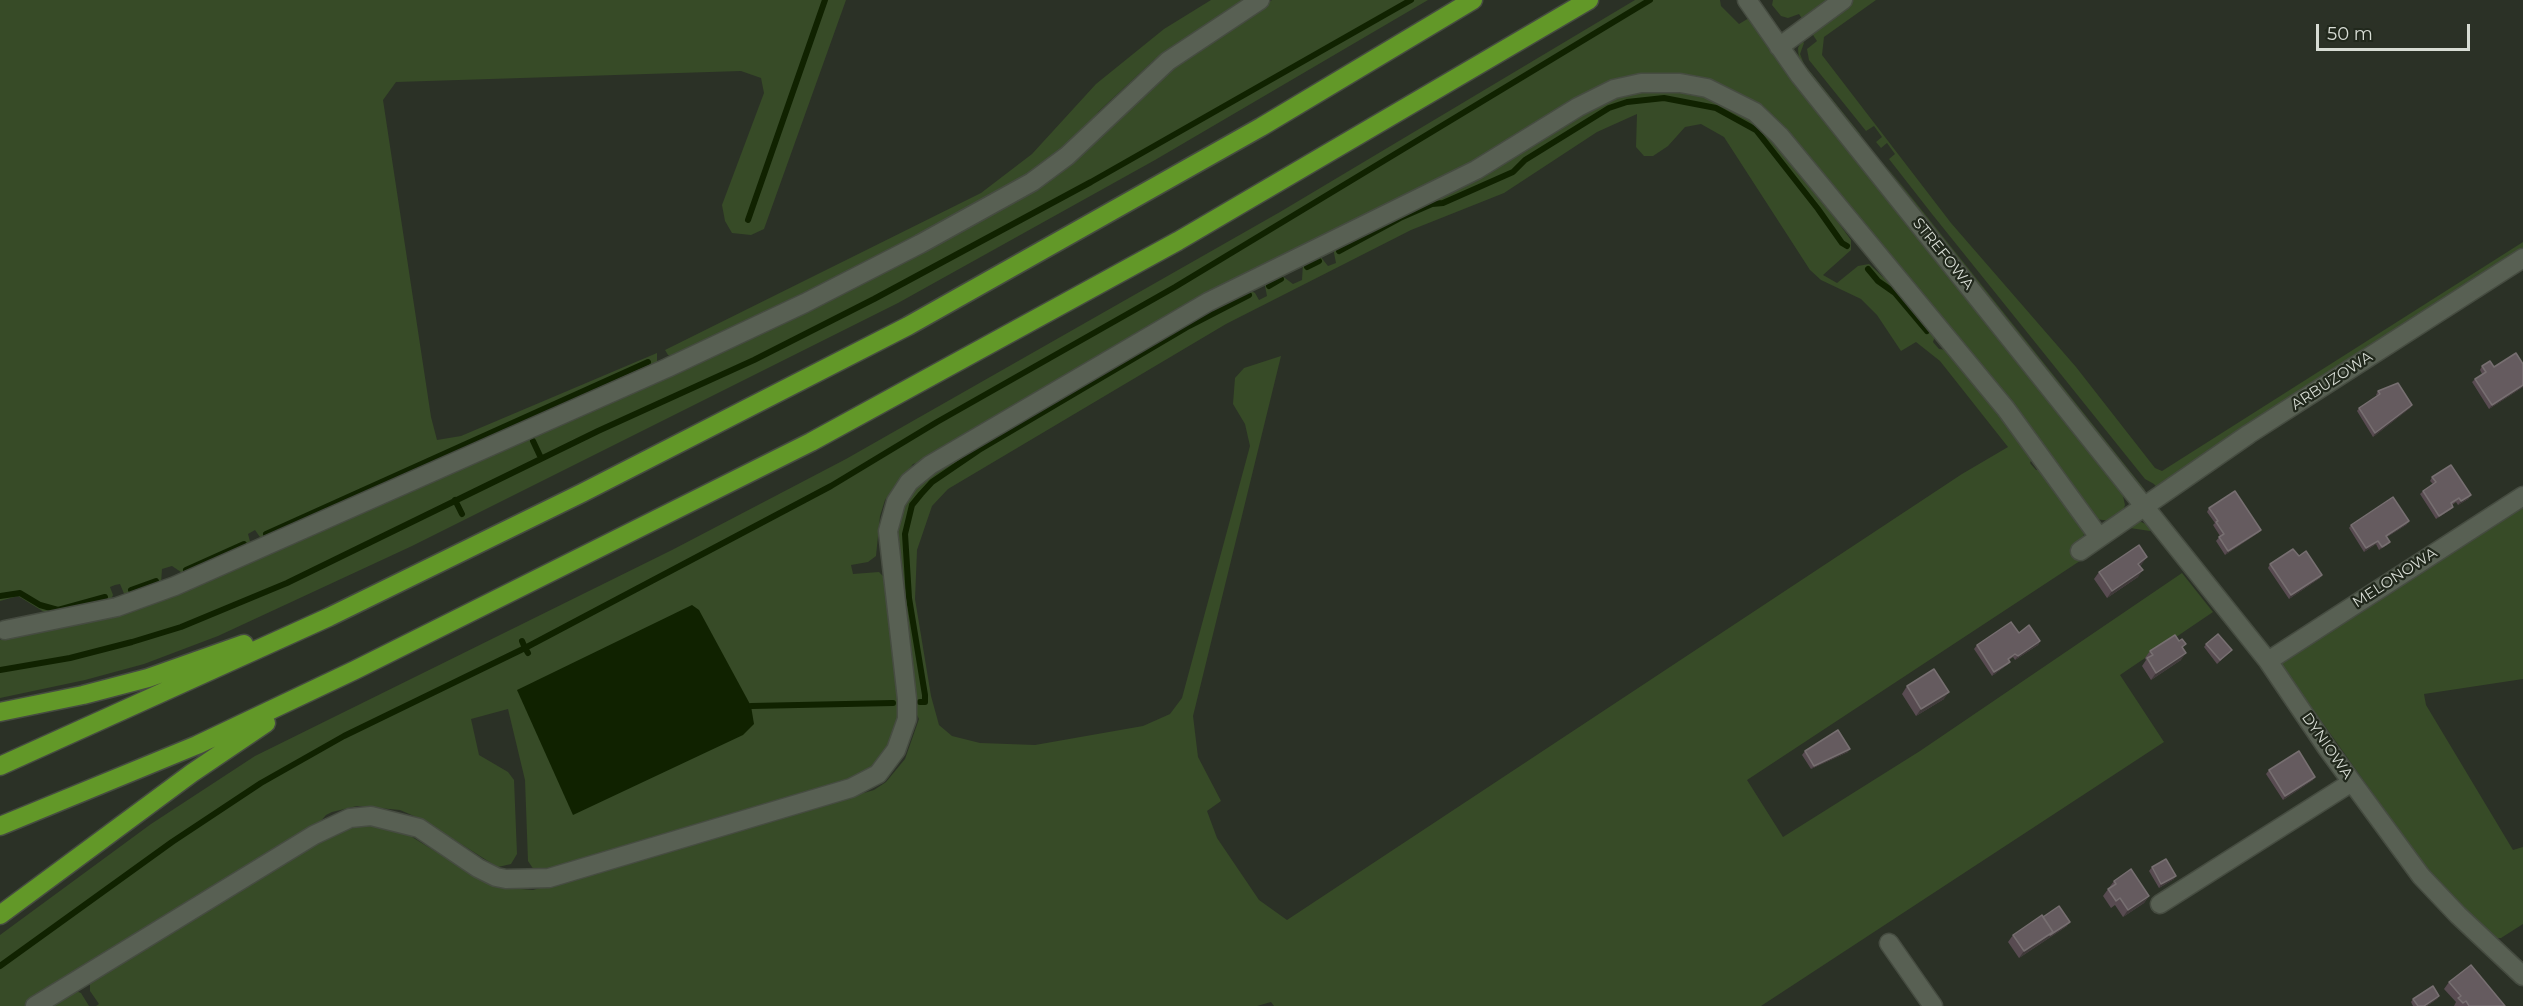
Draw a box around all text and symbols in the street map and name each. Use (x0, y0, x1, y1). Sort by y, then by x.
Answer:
scale bar (2319, 12, 2474, 50)
text: 50 m (2327, 23, 2373, 45)
street label: STREFOWA (1909, 215, 1977, 293)
street label: ARBUZOWA (2288, 348, 2376, 414)
street label: MELONOWA (2349, 544, 2441, 612)
street label: DYNIOWA (2298, 709, 2356, 783)

